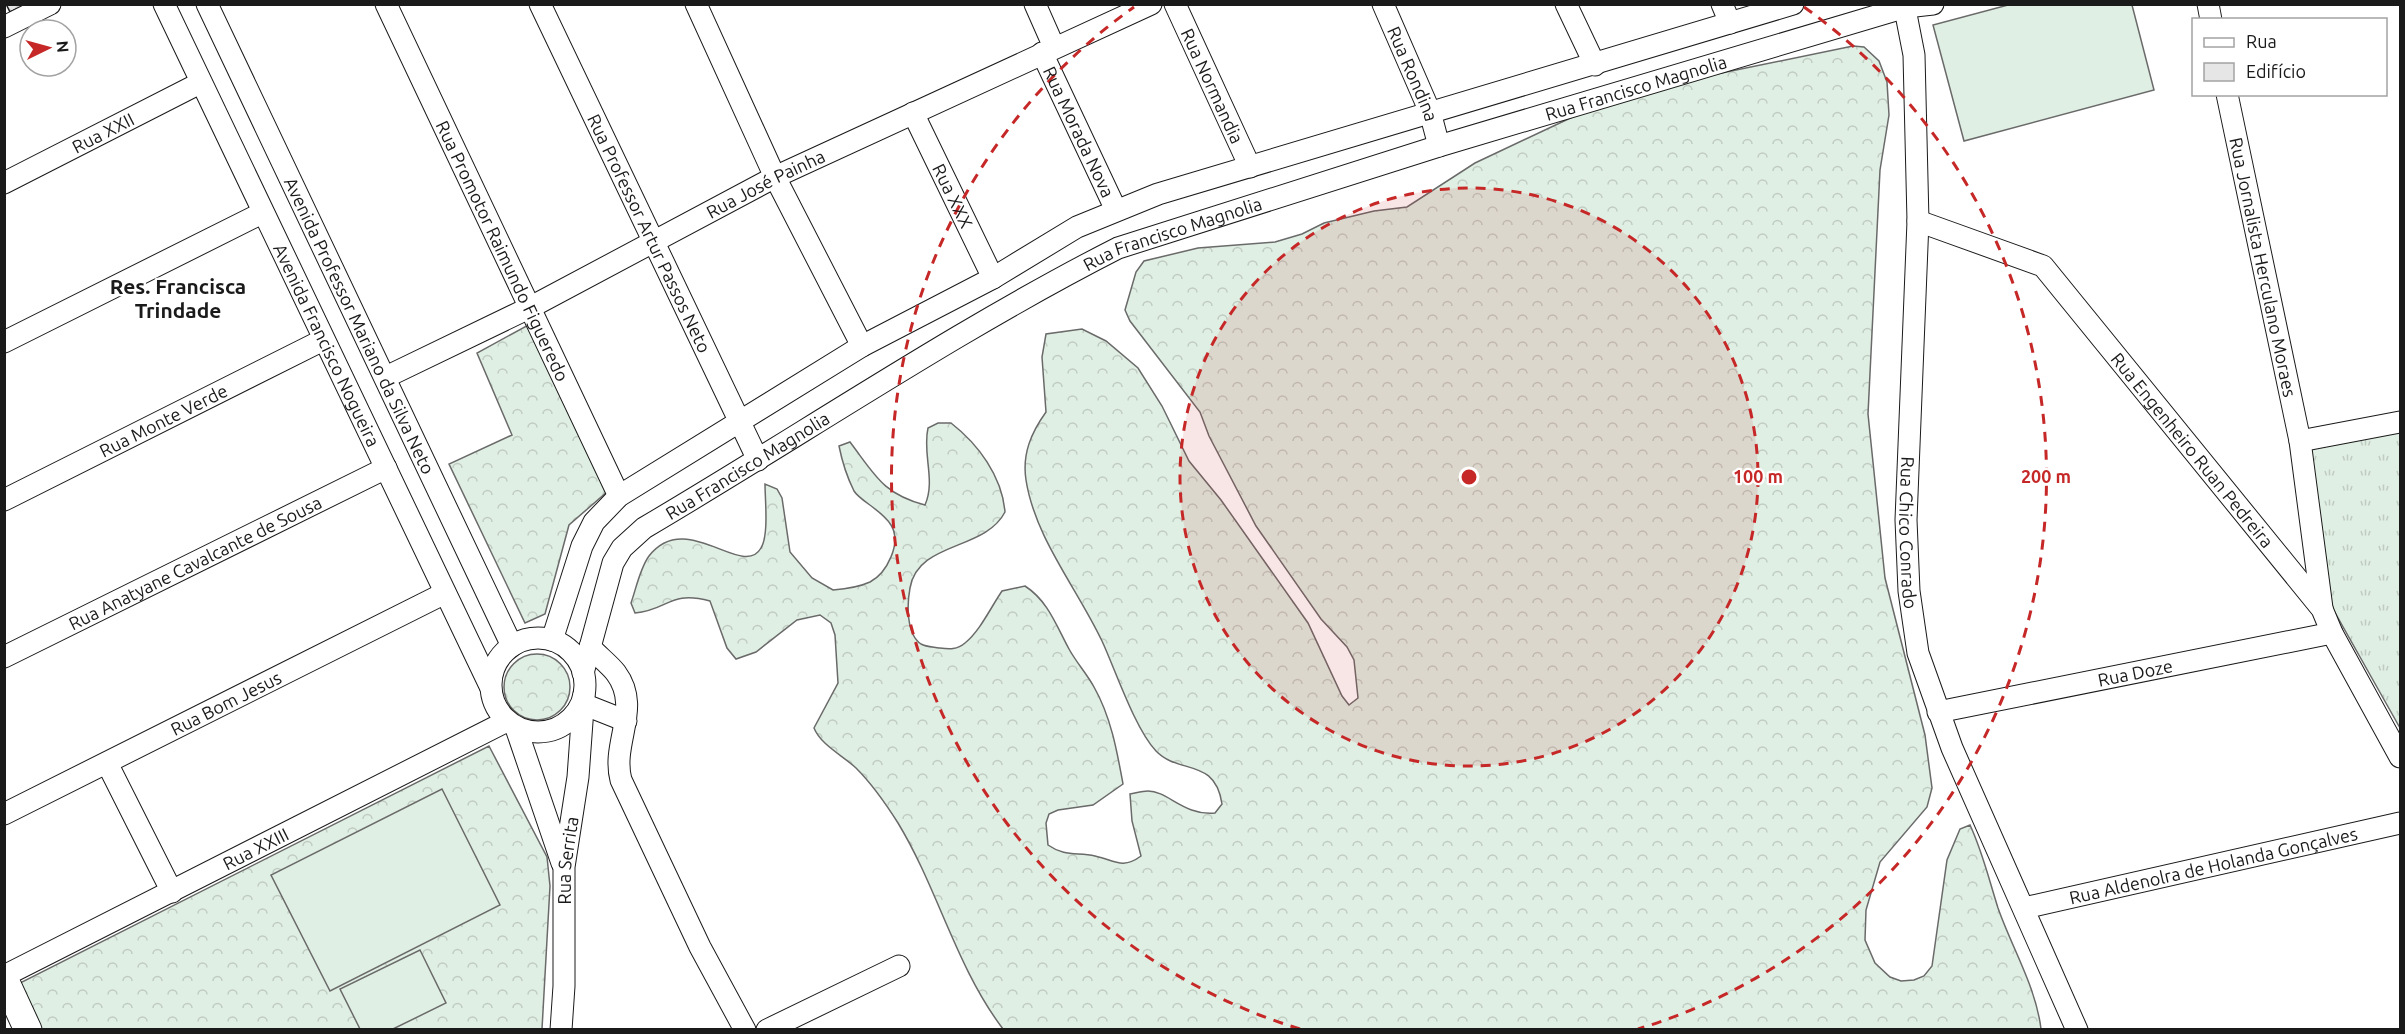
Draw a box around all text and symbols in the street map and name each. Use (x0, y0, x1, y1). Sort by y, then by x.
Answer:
north arrow (18, 18, 78, 78)
legend (2192, 18, 2387, 96)
street label: Rua Rondina (1384, 23, 1442, 123)
street label: Rua Normandia (1178, 25, 1248, 146)
text: Rua (2246, 31, 2277, 51)
text: N (53, 40, 72, 53)
street label: Rua Francisco Magnolia (1543, 51, 1729, 124)
text: Edifício (2246, 61, 2306, 81)
street label: Rua Morada Nova (1040, 63, 1119, 200)
street label: Rua XXII (69, 108, 137, 157)
street label: Rua Professor Artur Passos Neto (584, 111, 715, 356)
street label: Rua Promotor Raimundo Figueredo (433, 117, 573, 384)
street label: Rua Jornalista Herculano Moraes (2226, 136, 2301, 399)
street label: Rua José Painha (703, 145, 828, 222)
street label: Rua XXX (929, 160, 977, 231)
street label: Avenida Professor Mariano da Silva Neto (281, 174, 439, 477)
street label: Rua Francisco Magnolia (1080, 193, 1264, 274)
street label: Avenida Francisco Nogueira (270, 240, 384, 450)
district label: Res. Francisca Trindade (110, 274, 246, 322)
street label: Rua Engenheiro Ruan Pedreira (2108, 349, 2278, 551)
street label: Rua Monte Verde (96, 380, 230, 461)
street label: Rua Francisco Magnolia (662, 408, 833, 523)
street label: Rua Chico Conrado (1896, 456, 1921, 610)
text: 100 m (1733, 466, 1783, 486)
text: 200 m (2021, 466, 2071, 486)
centre of rings (1459, 467, 1479, 487)
street label: Rua Anatyane Cavalcante de Sousa (65, 492, 325, 633)
street label: Rua Doze (2096, 655, 2174, 690)
street label: Rua Bom Jesus (167, 667, 285, 739)
street label: Rua Serrita (554, 815, 582, 904)
street label: Rua XXIII (219, 823, 292, 874)
street label: Rua Aldenolra de Holanda Gonçalves (2067, 823, 2359, 907)

